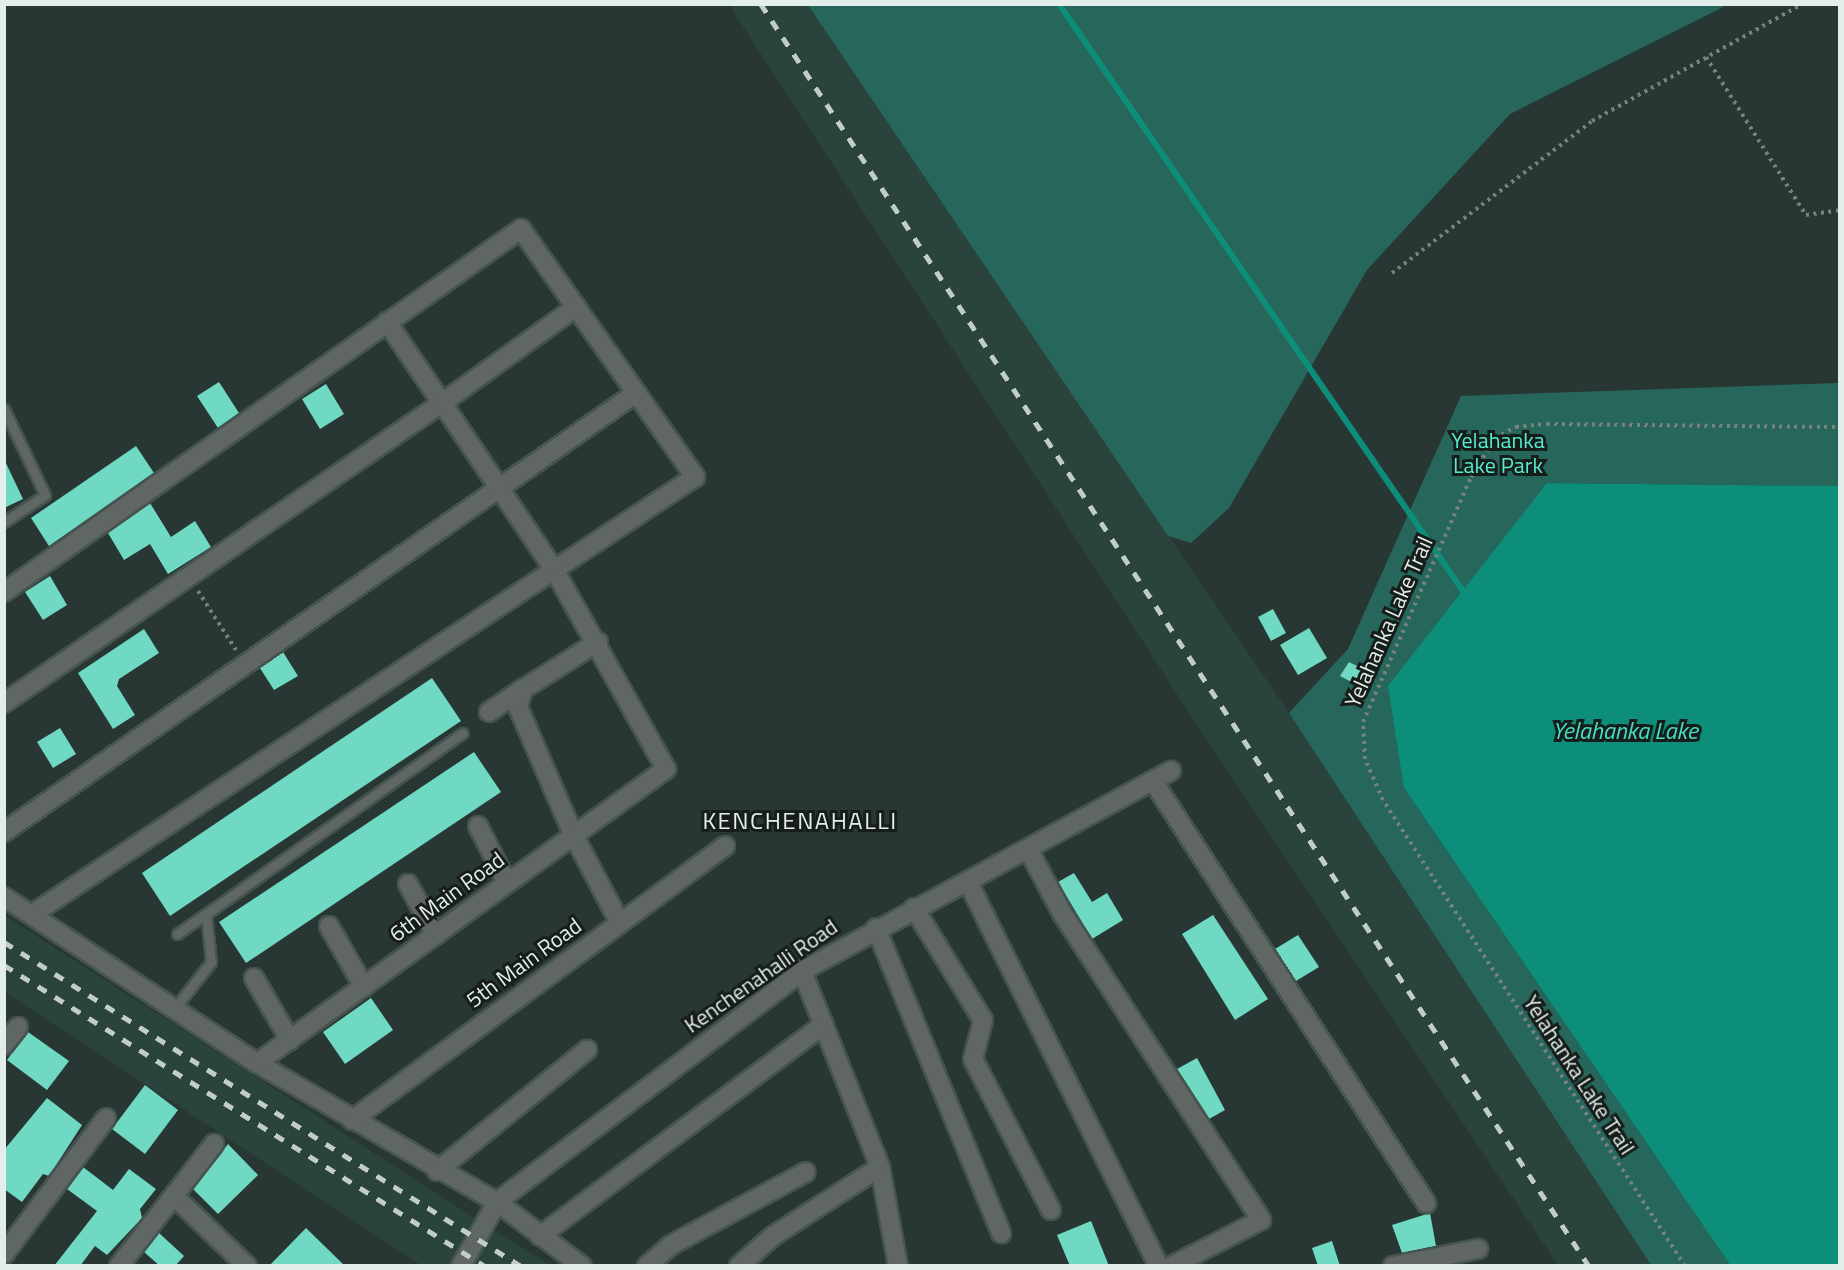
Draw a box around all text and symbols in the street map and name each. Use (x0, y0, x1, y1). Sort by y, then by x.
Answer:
park label: Yelahanka Lake Park (1451, 427, 1545, 478)
street label: Yelahanka Lake Trail (1339, 532, 1439, 712)
water label: Yelahanka Lake (1552, 717, 1698, 745)
district label: KENCHENAHALLI (702, 807, 898, 835)
street label: 6th Main Road (385, 847, 509, 947)
street label: 5th Main Road (462, 913, 586, 1013)
street label: Kenchenahalli Road (679, 913, 843, 1039)
street label: Yelahanka Lake Trail (1518, 990, 1640, 1160)

